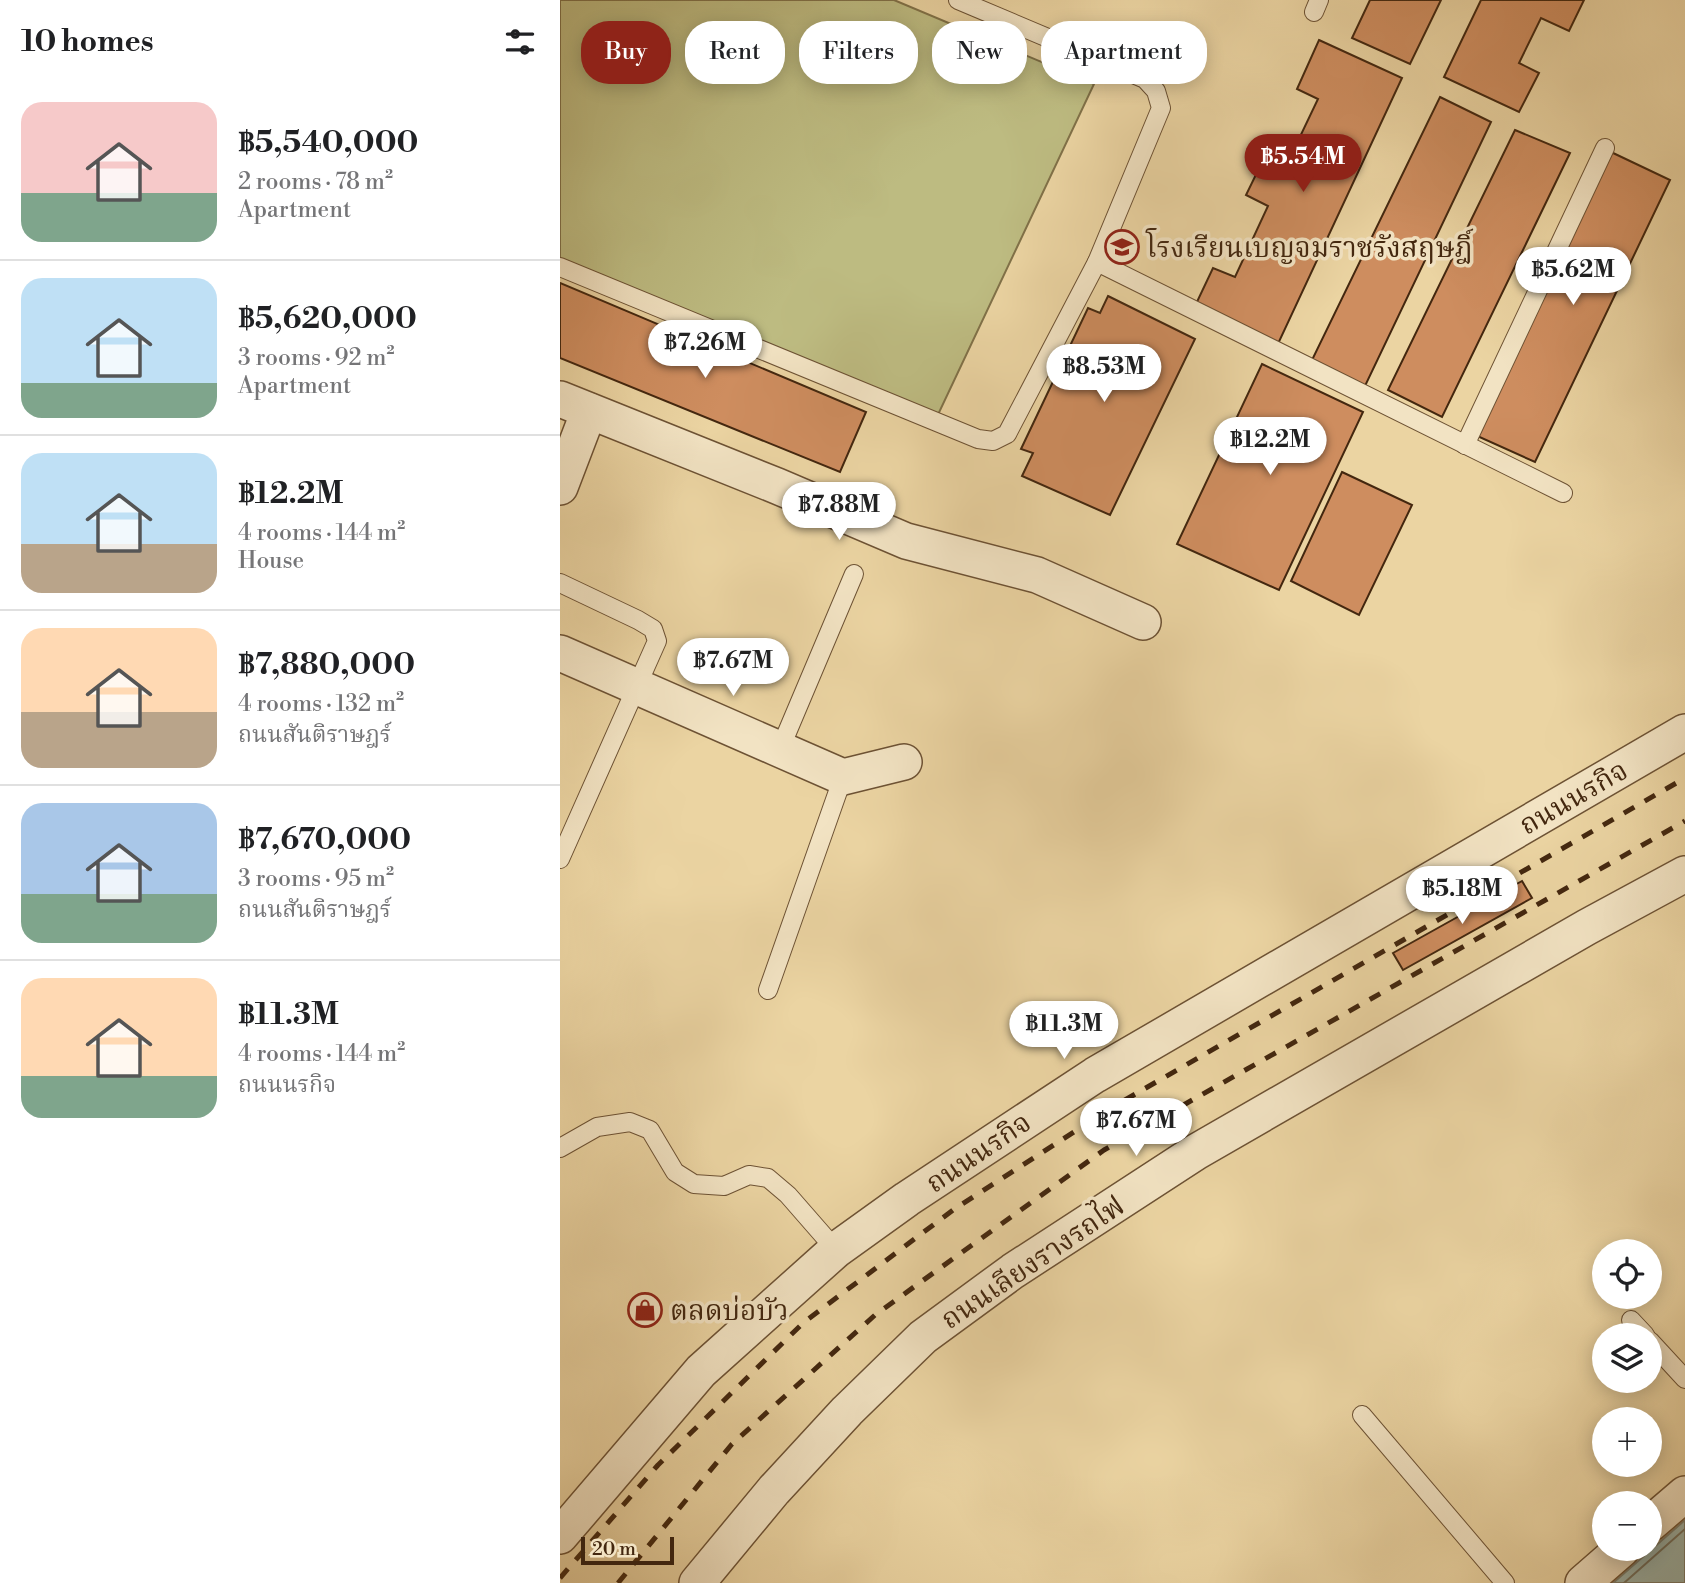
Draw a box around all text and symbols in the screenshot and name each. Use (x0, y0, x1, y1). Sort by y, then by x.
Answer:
chip: Buy (581, 21, 671, 84)
chip: Rent (685, 21, 785, 84)
chip: Filters (799, 21, 918, 84)
chip: New (932, 21, 1027, 84)
chip: Apartment (1041, 21, 1207, 84)
text: 10 homes (21, 23, 154, 61)
icon: filters (501, 23, 539, 61)
text: ฿5,540,000 (238, 124, 418, 162)
icon: home (77, 130, 161, 214)
pin: ฿5.54M (1246, 134, 1360, 194)
text: ฿5.54M (1261, 143, 1345, 171)
text: 2 rooms · 78 m² (238, 168, 393, 196)
text: Apartment (238, 196, 351, 224)
school or university icon: โรงเรียนเบญจมราชรังสฤษฎิ์ (1103, 228, 1141, 266)
place label: โรงเรียนเบญจมราชรังสฤษฎิ์ (1145, 228, 1474, 266)
pin: ฿5.62M (1516, 247, 1630, 307)
text: ฿5.62M (1531, 256, 1615, 284)
text: ฿5,620,000 (238, 300, 417, 338)
icon: home (77, 306, 161, 390)
pin: ฿7.26M (648, 320, 762, 380)
text: ฿7.26M (664, 329, 746, 357)
text: 3 rooms · 92 m² (238, 344, 394, 372)
pin: ฿8.53M (1047, 344, 1161, 404)
text: ฿8.53M (1062, 353, 1146, 381)
text: Apartment (238, 372, 351, 400)
pin: ฿12.2M (1213, 418, 1327, 477)
text: ฿12.2M (1230, 426, 1310, 454)
text: ฿12.2M (238, 475, 343, 513)
icon: home (77, 481, 161, 565)
pin: ฿7.88M (782, 482, 896, 542)
text: ฿7.88M (798, 491, 880, 519)
text: 4 rooms · 144 m² (238, 519, 405, 547)
text: House (238, 547, 304, 575)
pin: ฿7.67M (676, 638, 790, 698)
text: ฿7,880,000 (238, 646, 415, 684)
text: ฿7.67M (693, 647, 773, 675)
icon: home (77, 656, 161, 740)
text: 4 rooms · 132 m² (238, 690, 404, 718)
text: ถนนสันติราษฎร์ (238, 721, 391, 749)
street label: ถนนนรกิจ (1513, 753, 1634, 843)
text: ฿7,670,000 (238, 821, 411, 859)
icon: home (77, 831, 161, 915)
text: 3 rooms · 95 m² (238, 865, 394, 893)
pin: ฿5.18M (1405, 866, 1519, 926)
text: ฿5.18M (1422, 875, 1502, 903)
text: ถนนสันติราษฎร์ (238, 896, 391, 924)
text: ฿11.3M (238, 996, 339, 1034)
pin: ฿11.3M (1007, 1002, 1121, 1061)
icon: home (77, 1006, 161, 1090)
text: ฿11.3M (1025, 1010, 1103, 1038)
text: 4 rooms · 144 m² (238, 1040, 405, 1068)
text: ถนนนรกิจ (238, 1071, 336, 1099)
pin: ฿7.67M (1079, 1098, 1193, 1158)
street label: ถนนนรกิจ (919, 1105, 1038, 1201)
text: ฿7.67M (1096, 1107, 1176, 1135)
street label: ถนนเลียงรางรถไฟ (933, 1187, 1131, 1337)
map controls (1592, 1239, 1662, 1561)
button: locate (1592, 1239, 1662, 1309)
shop icon: ตลดบ่อบัว (626, 1291, 664, 1329)
place label: ตลดบ่อบัว (670, 1294, 788, 1329)
button: layers (1592, 1323, 1662, 1393)
button: + (1592, 1407, 1662, 1477)
button: − (1592, 1491, 1662, 1561)
scale bar (581, 1534, 674, 1566)
text: 20 m (592, 1537, 636, 1561)

